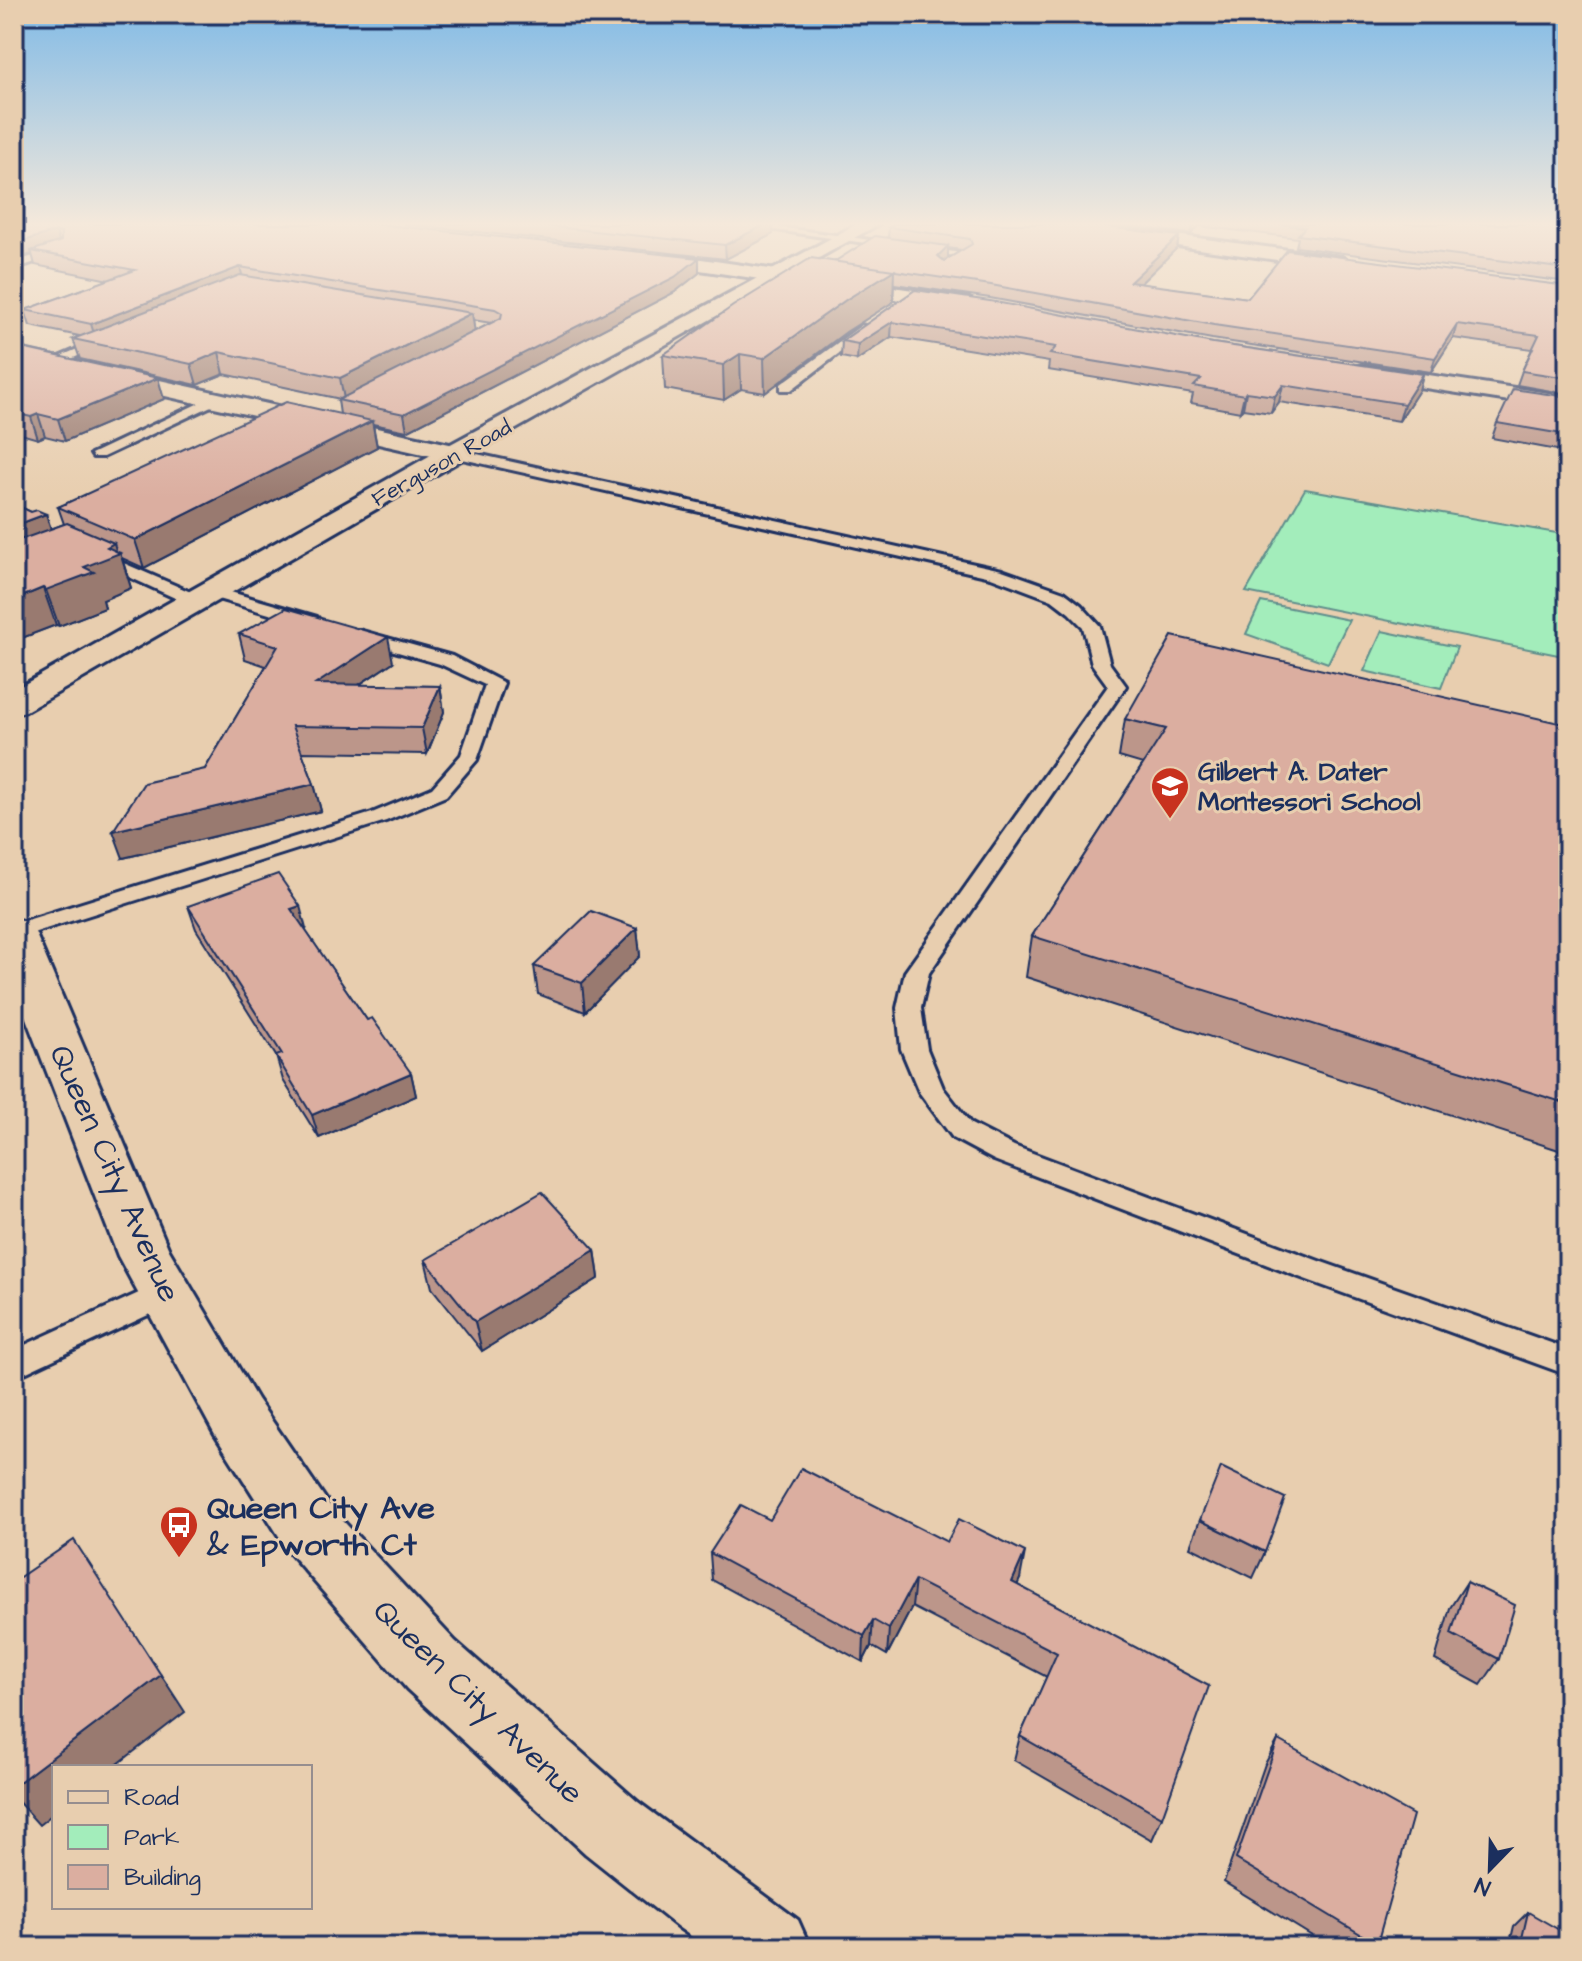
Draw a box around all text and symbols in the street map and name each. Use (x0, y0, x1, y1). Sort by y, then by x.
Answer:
street label: Ferguson Road (366, 412, 518, 515)
place label: Gilbert A. Dater Montessori School (1198, 754, 1421, 820)
school or university icon: Gilbert A. Dater Montessori School (1149, 765, 1191, 820)
street label: Queen City Avenue (38, 1038, 192, 1309)
place label: Queen City Ave & Epworth Ct (206, 1486, 435, 1568)
bus stop icon: Queen City Ave & Epworth Ct (158, 1504, 200, 1559)
street label: Queen City Avenue (363, 1590, 593, 1815)
legend (52, 1765, 312, 1909)
text: Road (124, 1781, 179, 1815)
text: Park (124, 1821, 180, 1855)
north arrow (1450, 1829, 1530, 1909)
text: Building (124, 1861, 201, 1896)
text: N (1470, 1869, 1495, 1903)

